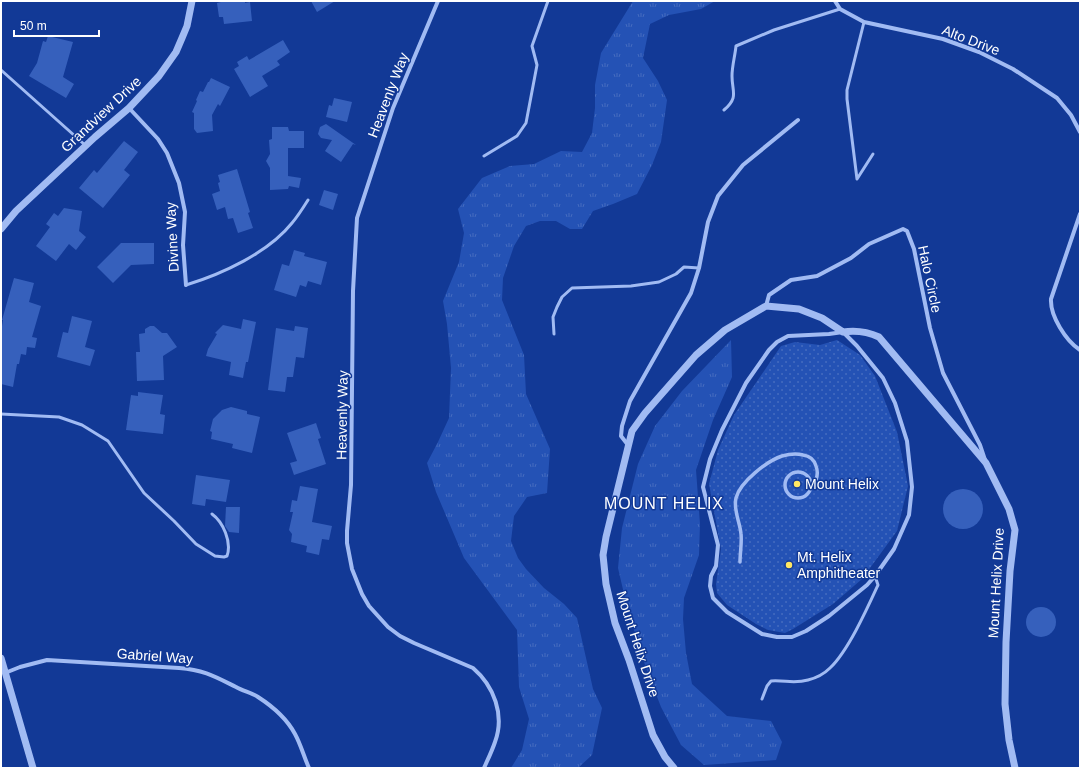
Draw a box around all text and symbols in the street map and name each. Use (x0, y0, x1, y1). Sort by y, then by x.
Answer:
scale bar (14, 12, 99, 38)
text: 50 m (20, 19, 47, 33)
street label: Alto Drive (940, 22, 1002, 58)
street label: Heavenly Way (364, 50, 412, 140)
street label: Grandview Drive (58, 73, 144, 155)
street label: Divine Way (162, 201, 182, 273)
street label: Halo Circle (915, 244, 945, 314)
street label: Heavenly Way (333, 370, 351, 460)
place label: Mount Helix (805, 476, 879, 492)
marker: Mount Helix (792, 479, 802, 489)
district label: MOUNT HELIX (604, 495, 724, 512)
street label: Mount Helix Drive (985, 527, 1007, 639)
place label: Mt. Helix Amphitheater (797, 549, 881, 581)
marker: Mt. Helix Amphitheater (784, 560, 794, 570)
street label: Mount Helix Drive (613, 589, 663, 699)
street label: Gabriel Way (116, 645, 194, 667)

